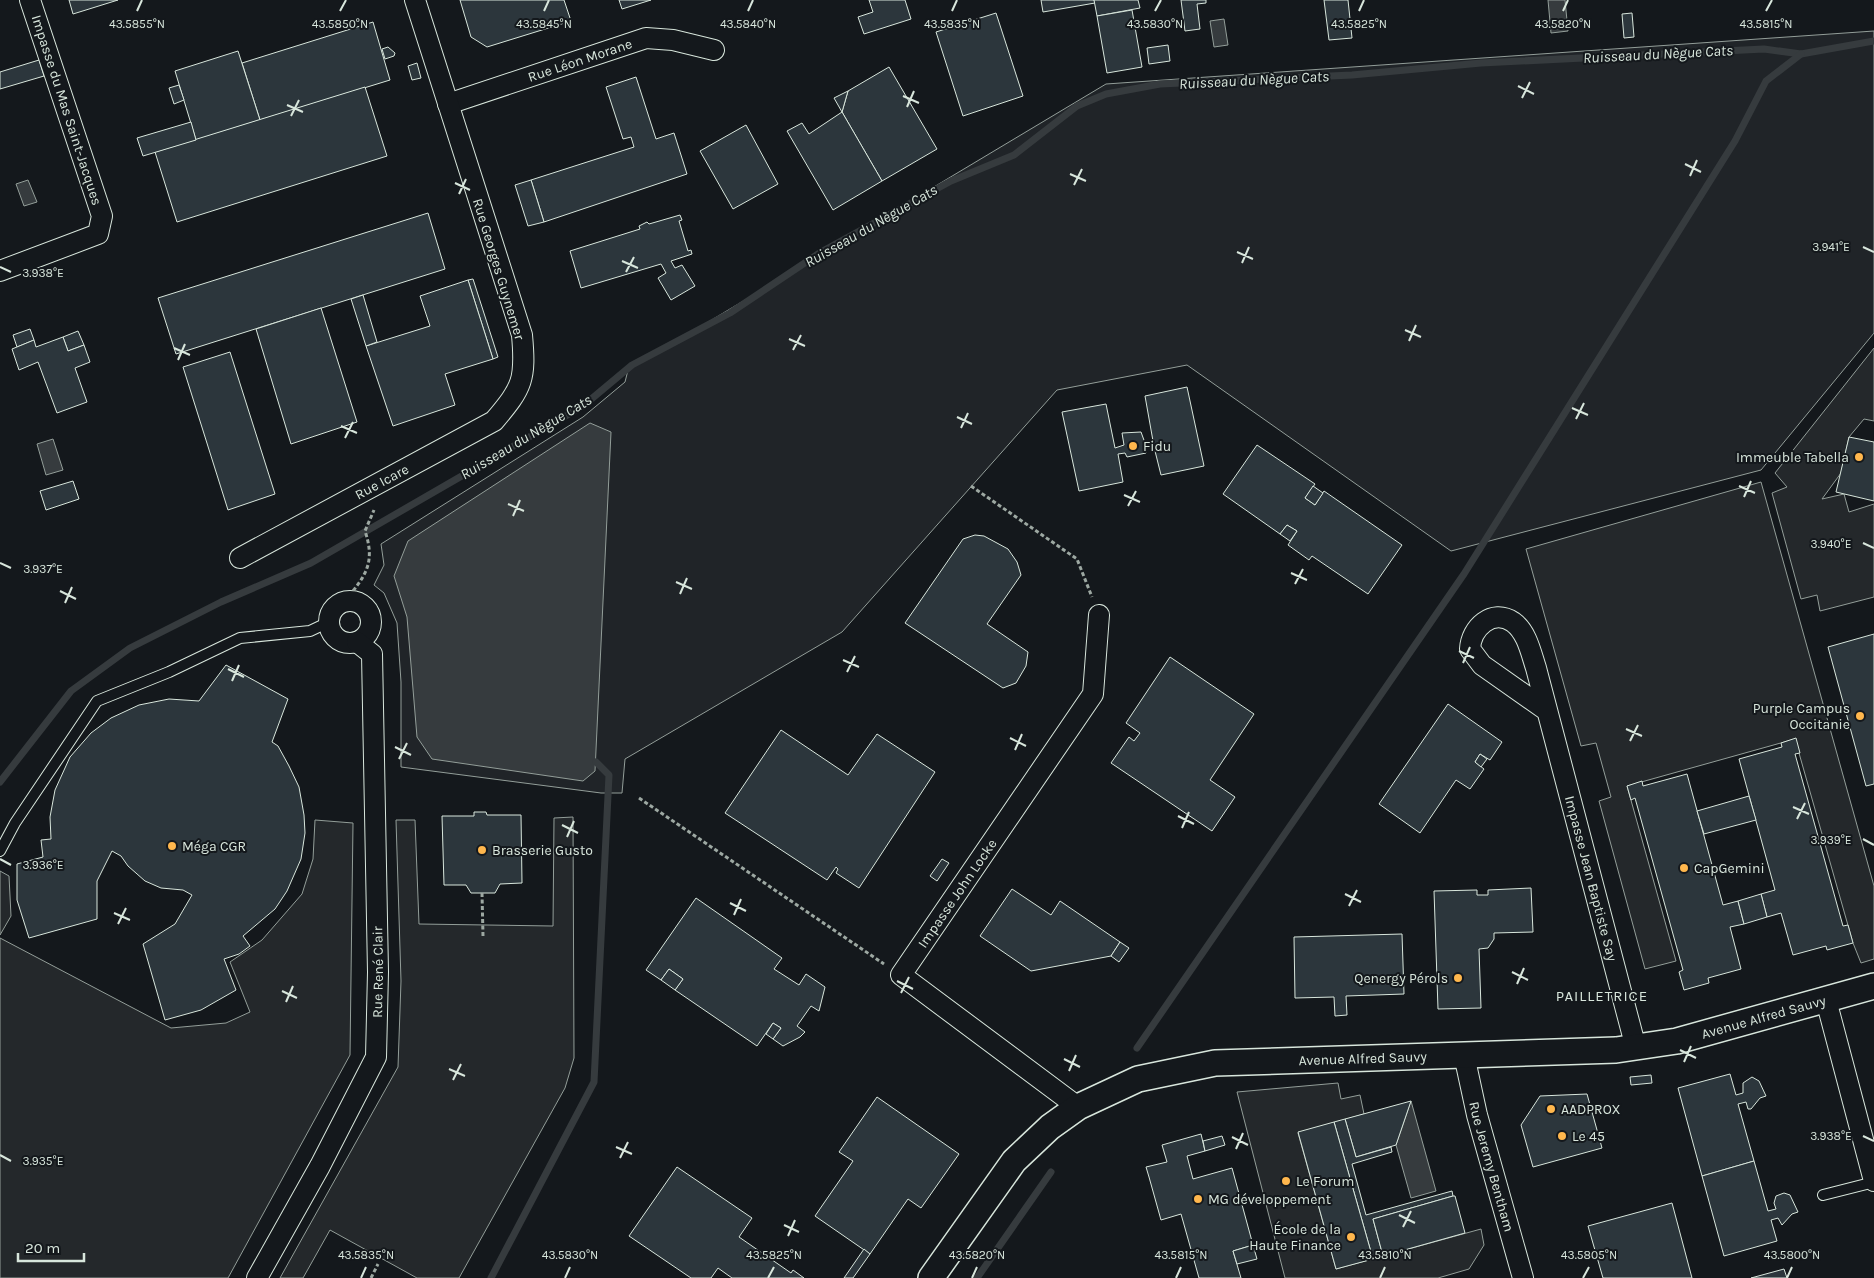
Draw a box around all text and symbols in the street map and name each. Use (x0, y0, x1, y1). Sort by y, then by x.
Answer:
street label: Impasse du Mas Saint-Jacques (28, 13, 105, 208)
text: 43.5855°N (109, 17, 165, 31)
text: 43.5850°N (312, 17, 368, 31)
text: 43.5845°N (516, 17, 572, 31)
text: 43.5840°N (720, 17, 776, 31)
text: 43.5835°N (924, 17, 980, 31)
text: 43.5830°N (1127, 17, 1183, 31)
text: 43.5825°N (1331, 17, 1387, 31)
text: 43.5820°N (1535, 17, 1591, 31)
text: 43.5815°N (1739, 17, 1793, 31)
street label: Rue Léon Morane (526, 35, 634, 86)
water label: Ruisseau du Nègue Cats (1583, 41, 1733, 67)
water label: Ruisseau du Nègue Cats (1179, 67, 1329, 93)
water label: Ruisseau du Nègue Cats (801, 181, 941, 271)
street label: Rue Georges Guynemer (469, 196, 528, 343)
text: 3.941°E (1812, 240, 1850, 254)
text: 3.938°E (22, 266, 64, 280)
water label: Ruisseau du Nègue Cats (457, 391, 595, 483)
place label: Fidu (1143, 438, 1171, 455)
marker: Fidu (1127, 440, 1139, 452)
place label: Immeuble Tabella (1736, 449, 1849, 466)
marker: Immeuble Tabella (1853, 451, 1865, 463)
street label: Rue Icare (352, 461, 412, 503)
text: 3.940°E (1811, 537, 1851, 551)
text: 3.937°E (23, 562, 63, 576)
place label: Purple Campus Occitanie (1753, 700, 1850, 733)
marker: Purple Campus Occitanie (1854, 710, 1866, 722)
street label: Impasse Jean Baptiste Say (1561, 794, 1621, 964)
text: 3.939°E (1810, 833, 1852, 847)
street label: Impasse John Locke (914, 836, 1001, 951)
place label: Méga CGR (182, 838, 246, 855)
marker: Méga CGR (166, 840, 178, 852)
place label: Brasserie Gusto (492, 842, 593, 859)
marker: Brasserie Gusto (476, 844, 488, 856)
text: 3.936°E (23, 858, 63, 872)
place label: CapGemini (1694, 860, 1765, 877)
marker: CapGemini (1678, 862, 1690, 874)
street label: Rue René Clair (369, 925, 387, 1018)
place label: Qenergy Pérols (1354, 970, 1448, 987)
marker: Qenergy Pérols (1452, 972, 1464, 984)
district label: PAILLETRICE (1556, 987, 1648, 1005)
street label: Avenue Alfred Sauvy (1700, 992, 1828, 1043)
street label: Avenue Alfred Sauvy (1298, 1048, 1428, 1069)
street label: Rue Jeremy Bentham (1465, 1100, 1518, 1234)
place label: AADPROX (1561, 1101, 1621, 1118)
marker: AADPROX (1545, 1103, 1557, 1115)
place label: Le 45 (1572, 1128, 1605, 1145)
text: 3.938°E (1810, 1129, 1852, 1143)
marker: Le 45 (1556, 1130, 1568, 1142)
text: 3.935°E (23, 1154, 63, 1168)
place label: Le Forum (1296, 1173, 1354, 1190)
marker: Le Forum (1280, 1175, 1292, 1187)
place label: MG développement (1208, 1191, 1331, 1208)
marker: MG développement (1192, 1193, 1204, 1205)
place label: École de la Haute Finance (1249, 1220, 1341, 1254)
scale bar (18, 1230, 84, 1262)
marker: École de la Haute Finance (1345, 1231, 1357, 1243)
text: 20 m (25, 1239, 60, 1257)
text: 43.5835°N (338, 1248, 394, 1262)
text: 43.5830°N (542, 1248, 598, 1262)
text: 43.5825°N (746, 1248, 802, 1262)
text: 43.5820°N (949, 1248, 1005, 1262)
text: 43.5815°N (1154, 1248, 1208, 1262)
text: 43.5810°N (1358, 1248, 1412, 1262)
text: 43.5805°N (1561, 1248, 1617, 1262)
text: 43.5800°N (1764, 1248, 1820, 1262)

